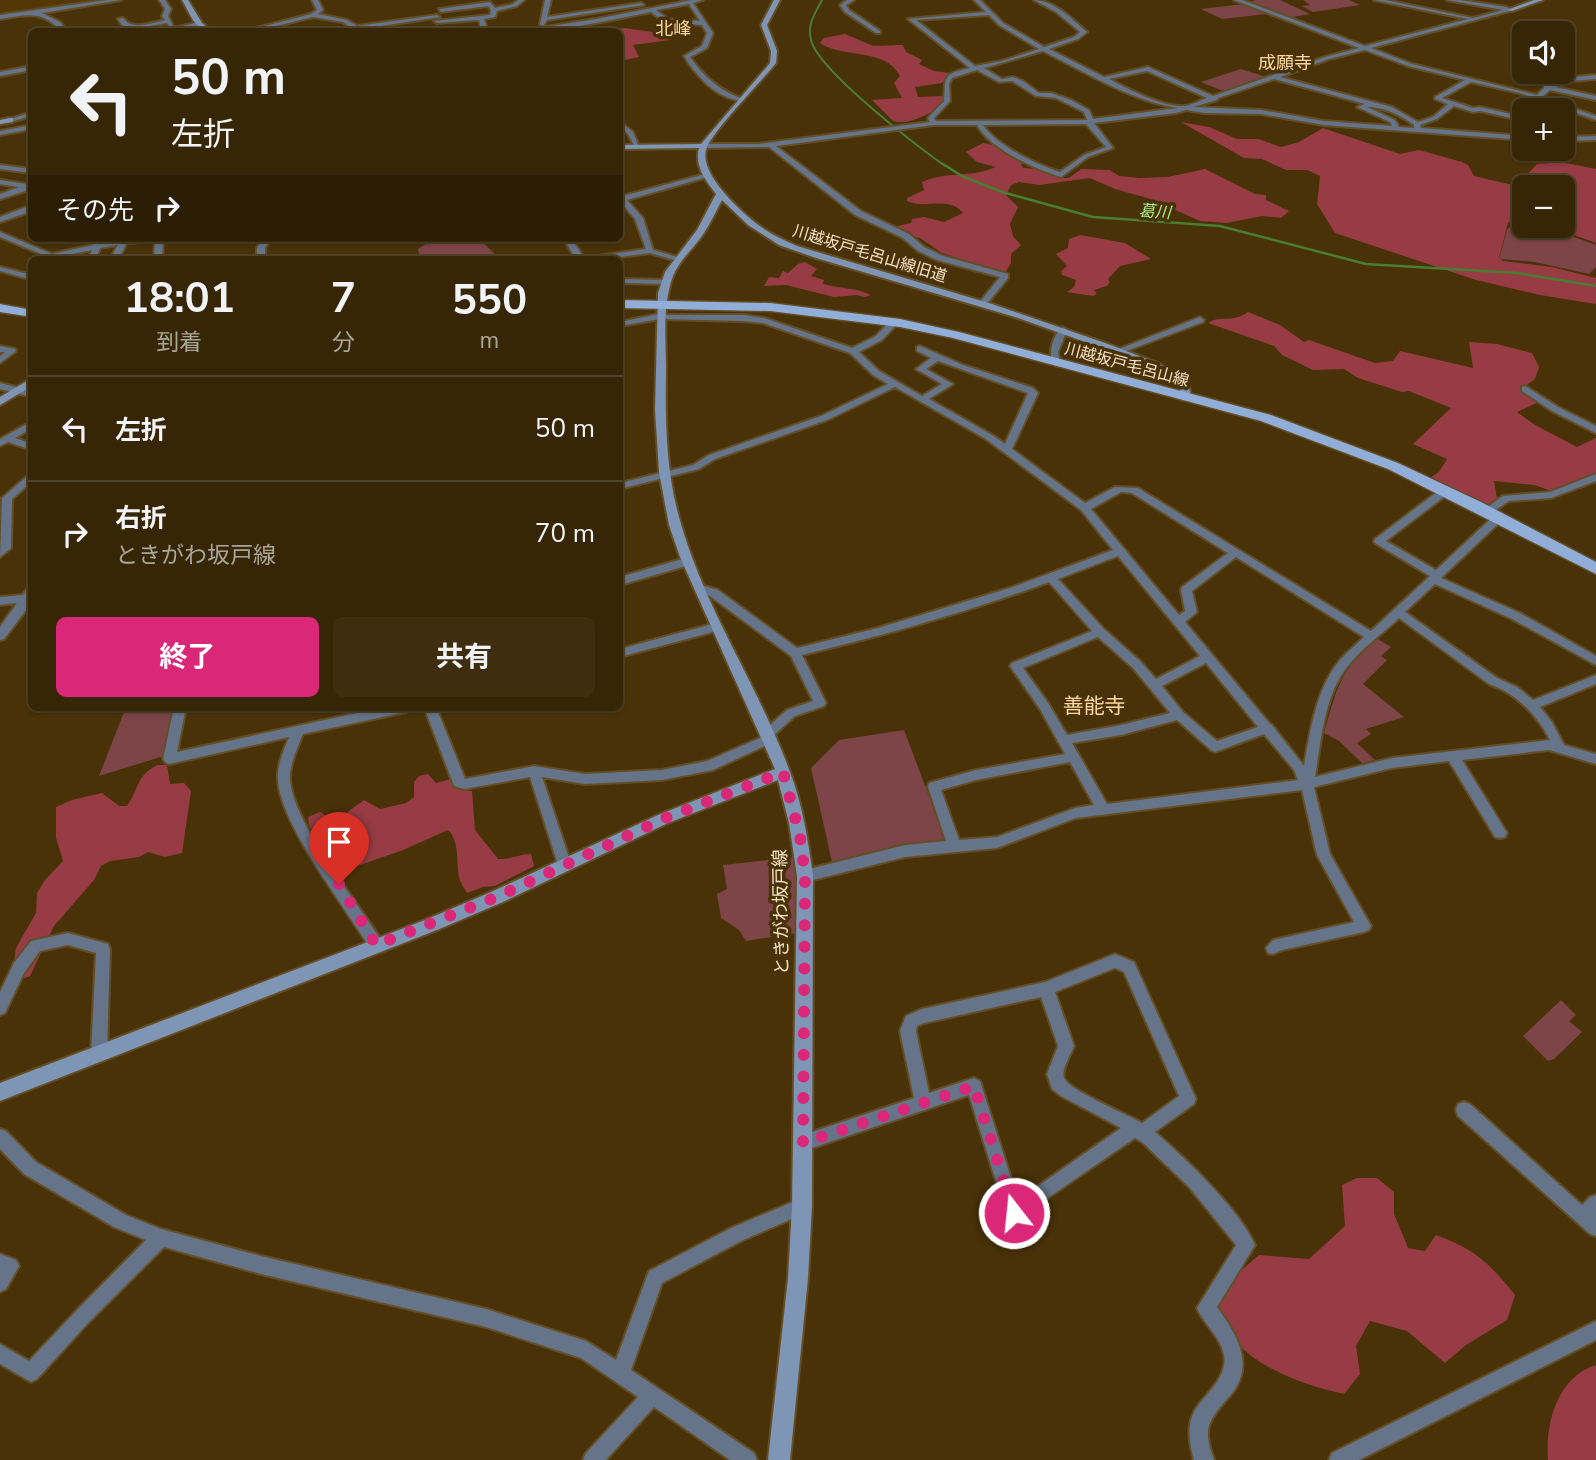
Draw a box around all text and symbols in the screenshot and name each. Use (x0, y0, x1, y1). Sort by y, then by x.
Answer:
district label: 北峰 (655, 17, 691, 41)
map controls (1512, 21, 1575, 238)
button: sound (1512, 21, 1575, 84)
text: 50 m (171, 44, 286, 111)
district label: 成願寺 (1258, 51, 1312, 75)
icon: left (56, 56, 147, 147)
button: + (1512, 98, 1575, 161)
text: 左折 (171, 113, 235, 156)
button: − (1512, 175, 1575, 238)
icon: right (148, 189, 186, 227)
text: その先 (56, 193, 134, 228)
water label: 葛川 (1138, 200, 1174, 224)
street label: 川越坂戸毛呂山線旧道 (790, 220, 949, 288)
text: 18:01 (124, 270, 235, 327)
text: 7 (331, 270, 356, 327)
text: 550 (452, 272, 527, 329)
text: m (480, 325, 499, 356)
text: 到着 (156, 327, 202, 358)
text: 分 (332, 327, 355, 358)
street label: 川越坂戸毛呂山線 (1062, 338, 1191, 392)
icon: left (56, 410, 94, 448)
text: 50 m (535, 411, 595, 446)
text: 左折 (115, 413, 167, 448)
text: 右折 (115, 501, 167, 536)
icon: right (56, 515, 94, 553)
text: 70 m (535, 516, 595, 551)
text: ときがわ坂戸線 (115, 540, 276, 571)
button: 終了 (56, 617, 319, 697)
button: 共有 (333, 617, 595, 697)
district label: 善能寺 (1063, 692, 1126, 720)
pin (309, 812, 369, 884)
icon: arrive (320, 823, 358, 861)
street label: ときがわ坂戸線 (768, 849, 794, 975)
position arrow (977, 1176, 1051, 1250)

